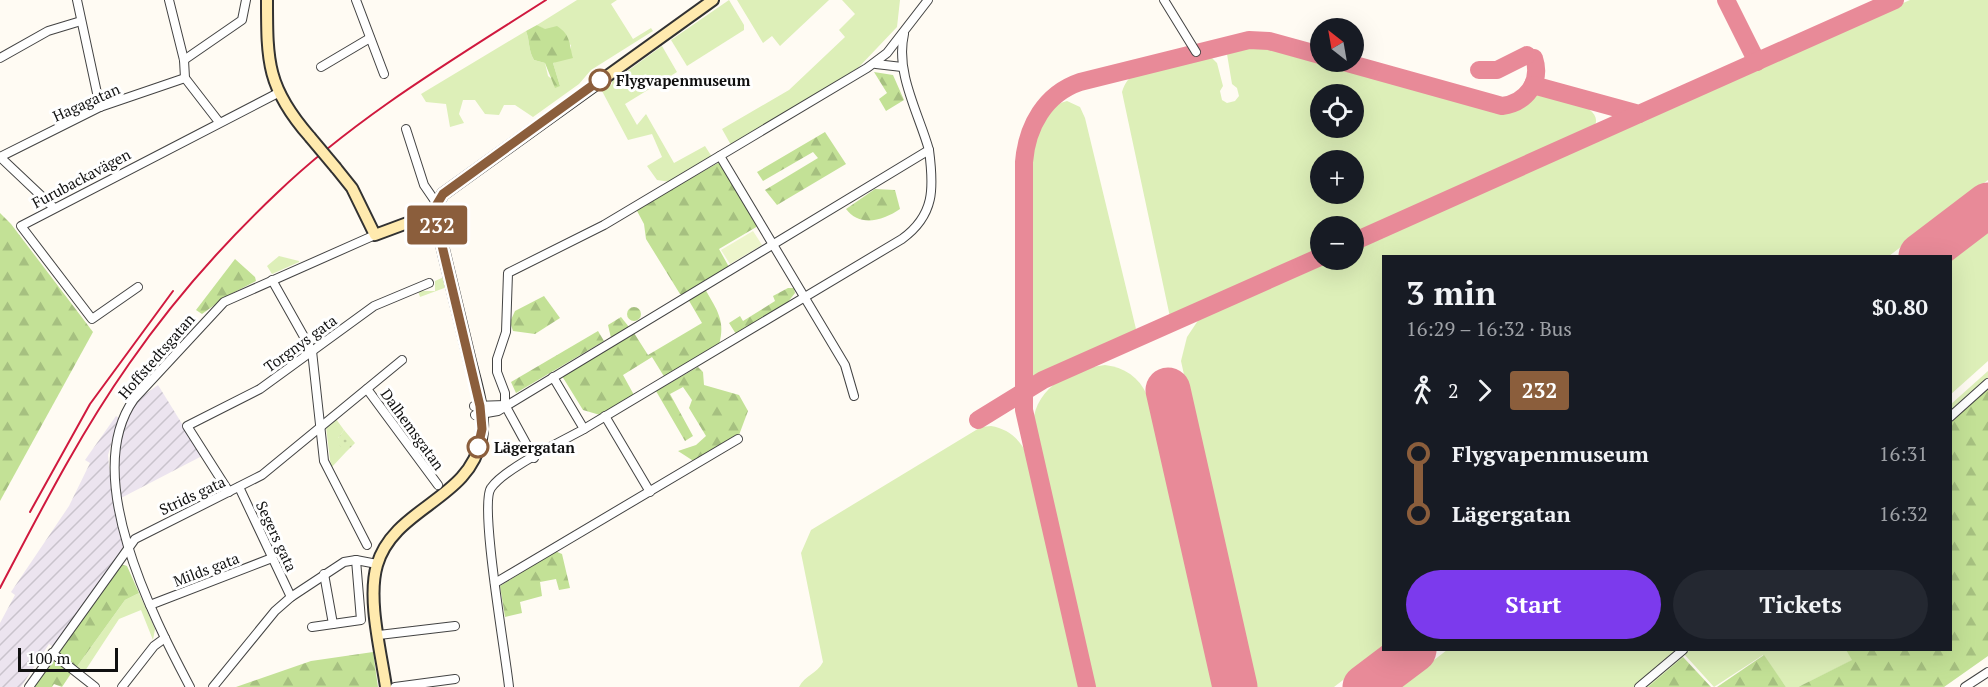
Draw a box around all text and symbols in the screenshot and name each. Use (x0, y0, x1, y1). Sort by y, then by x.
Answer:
north arrow (1310, 18, 1364, 72)
map controls (1310, 18, 1364, 270)
marker: Flygvapenmuseum (589, 69, 611, 91)
place label: Flygvapenmuseum (616, 70, 750, 90)
street label: Hagagatan (49, 78, 123, 126)
button: locate (1310, 84, 1364, 138)
street label: Furubackavägen (28, 144, 134, 212)
button: + (1310, 150, 1364, 204)
line badge: 232 (402, 206, 472, 244)
text: 232 (419, 211, 455, 239)
button: − (1310, 216, 1364, 270)
text: 3 min (1406, 271, 1496, 314)
text: $0.80 (1872, 292, 1928, 321)
street label: Hoffstedtsgatan (113, 309, 199, 403)
street label: Torgnys gata (260, 310, 341, 376)
text: 16:29 – 16:32 · Bus (1406, 315, 1572, 342)
icon: walk (1406, 374, 1439, 407)
icon: forward (1468, 374, 1501, 407)
text: 232 (1522, 376, 1557, 404)
text: 2 (1448, 377, 1459, 404)
street label: Dalhemsgatan (377, 384, 449, 474)
marker: Lägergatan (467, 436, 489, 458)
place label: Lägergatan (494, 437, 575, 457)
text: Flygvapenmuseum (1452, 439, 1649, 468)
text: 16:31 (1879, 440, 1928, 467)
street label: Strids gata (156, 471, 229, 519)
street label: Segers gata (252, 498, 302, 575)
text: Lägergatan (1452, 499, 1571, 528)
text: 16:32 (1879, 500, 1928, 527)
street label: Milds gata (170, 547, 242, 591)
button: Start (1406, 570, 1661, 639)
button: Tickets (1673, 570, 1928, 639)
scale bar (18, 645, 118, 672)
text: 100 m (27, 647, 70, 669)

